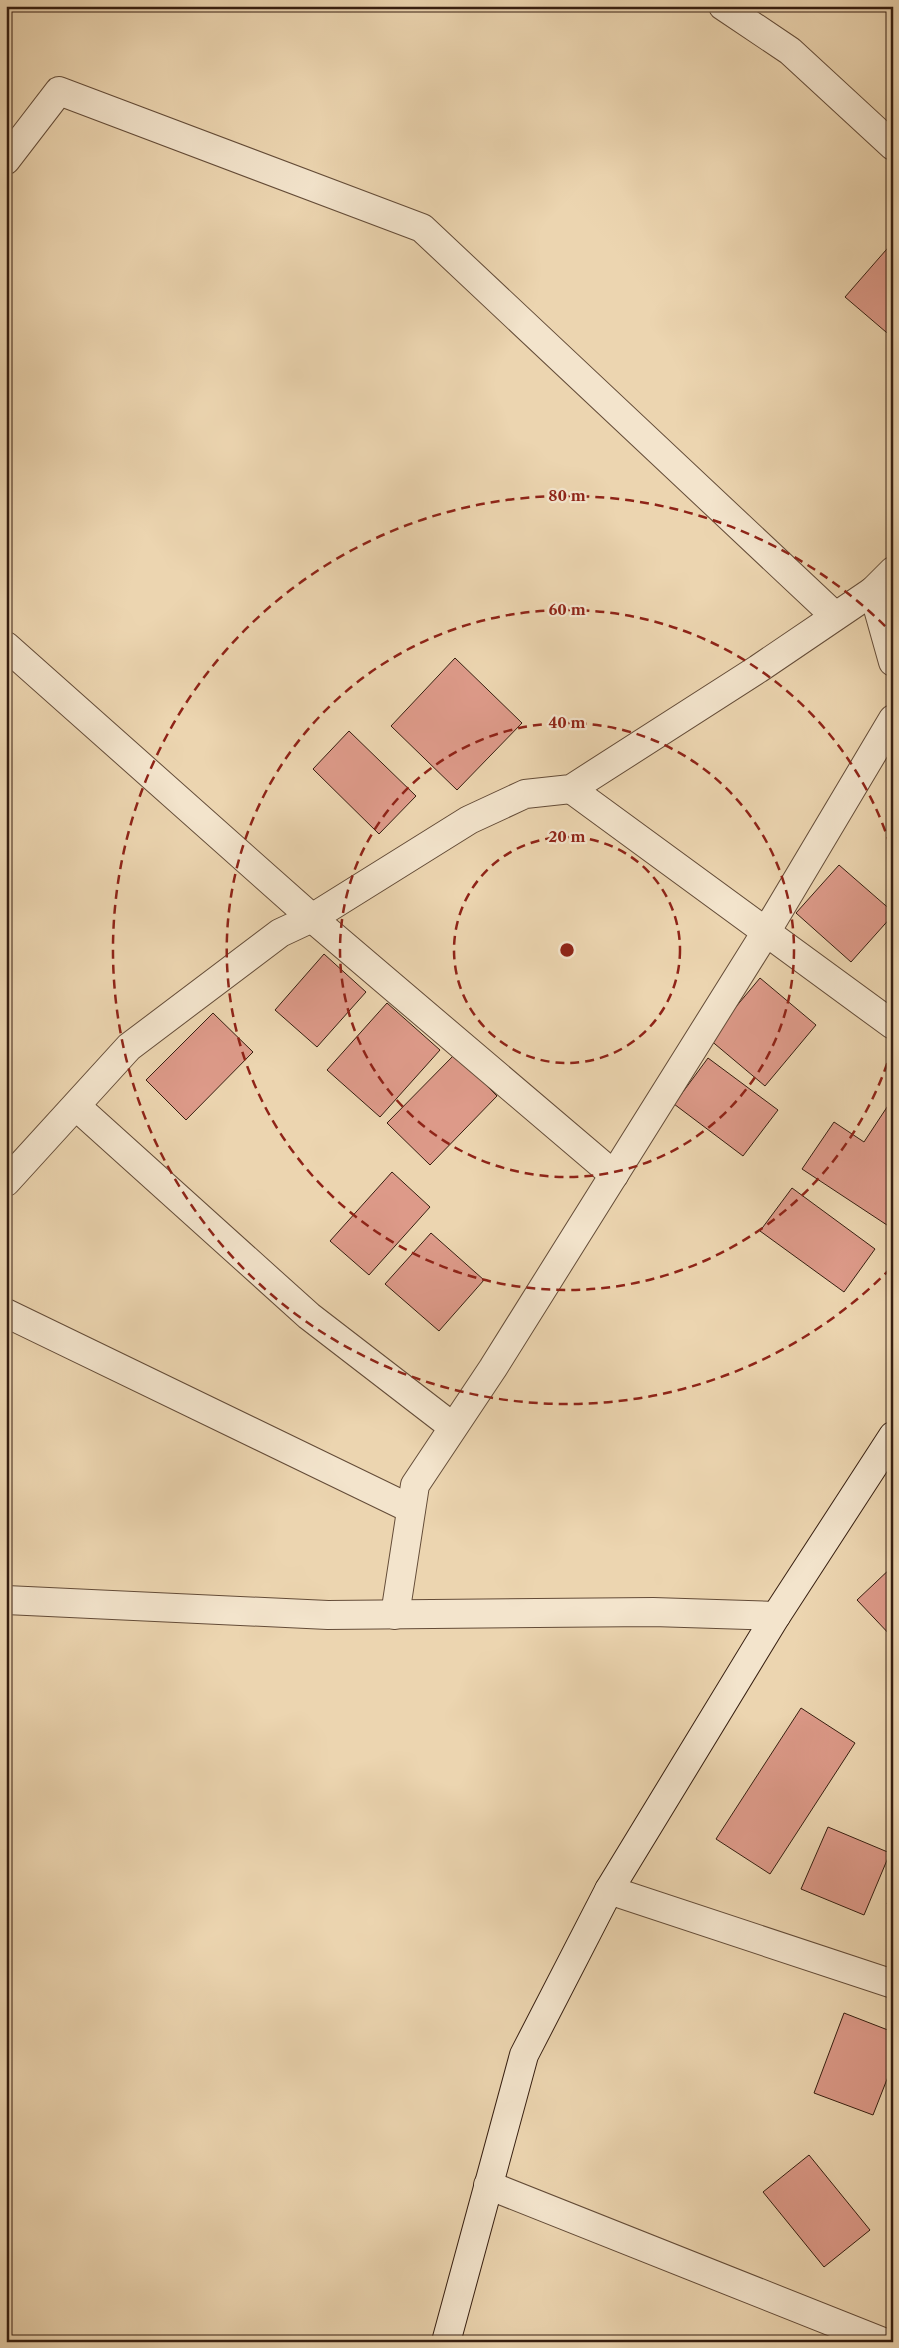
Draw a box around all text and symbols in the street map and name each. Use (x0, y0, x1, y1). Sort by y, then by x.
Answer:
text: 80 m (548, 486, 586, 505)
text: 60 m (548, 600, 586, 619)
text: 40 m (548, 713, 586, 732)
text: 20 m (548, 827, 586, 846)
centre of rings (558, 941, 576, 959)

